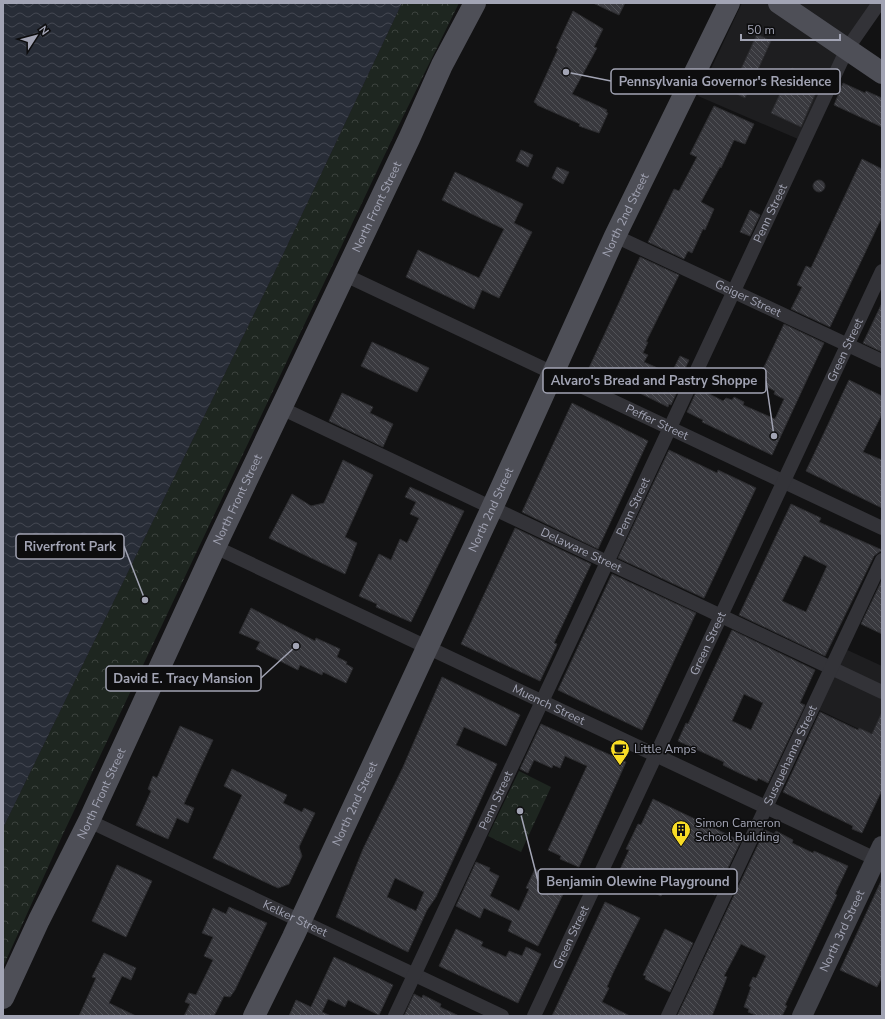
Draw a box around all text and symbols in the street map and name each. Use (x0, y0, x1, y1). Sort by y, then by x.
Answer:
north arrow (16, 16, 56, 56)
scale bar (741, 16, 840, 42)
text: 50 m (747, 22, 775, 38)
text: N (35, 23, 52, 38)
callout: Pennsylvania Governor's Residence (611, 69, 840, 94)
text: Pennsylvania Governor's Residence (619, 73, 831, 91)
street label: North Front Street (348, 158, 405, 255)
street label: North 2nd Street (599, 170, 653, 259)
street label: Penn Street (750, 181, 791, 245)
street label: Geiger Street (712, 276, 785, 321)
street label: Green Street (823, 315, 867, 384)
callout: Alvaro's Bread and Pastry Shoppe (543, 368, 766, 393)
text: Alvaro's Bread and Pastry Shoppe (551, 372, 757, 390)
street label: Peffer Street (623, 400, 692, 444)
street label: North Front Street (209, 451, 266, 547)
street label: North 2nd Street (465, 464, 518, 555)
street label: Penn Street (612, 474, 654, 539)
street label: Delaware Street (538, 524, 625, 576)
callout: Riverfront Park (16, 534, 124, 559)
text: Riverfront Park (24, 538, 117, 556)
street label: Green Street (686, 609, 730, 678)
callout: David E. Tracy Mansion (106, 666, 261, 691)
text: David E. Tracy Mansion (113, 670, 253, 688)
street label: Muench Street (510, 681, 588, 729)
street label: Susquehanna Street (760, 702, 821, 808)
cafe icon: Little Amps (609, 738, 631, 766)
place label: Little Amps (634, 741, 697, 757)
street label: North Front Street (73, 745, 130, 842)
street label: North 2nd Street (328, 758, 382, 848)
street label: Penn Street (475, 768, 517, 832)
place label: Simon Cameron School Building (695, 815, 781, 845)
building icon: Simon Cameron School Building (670, 819, 692, 847)
callout: Benjamin Olewine Playground (538, 869, 737, 894)
text: Benjamin Olewine Playground (546, 873, 730, 891)
street label: North 3rd Street (816, 887, 868, 974)
street label: Kelker Street (260, 896, 331, 941)
street label: Green Street (549, 902, 593, 972)

